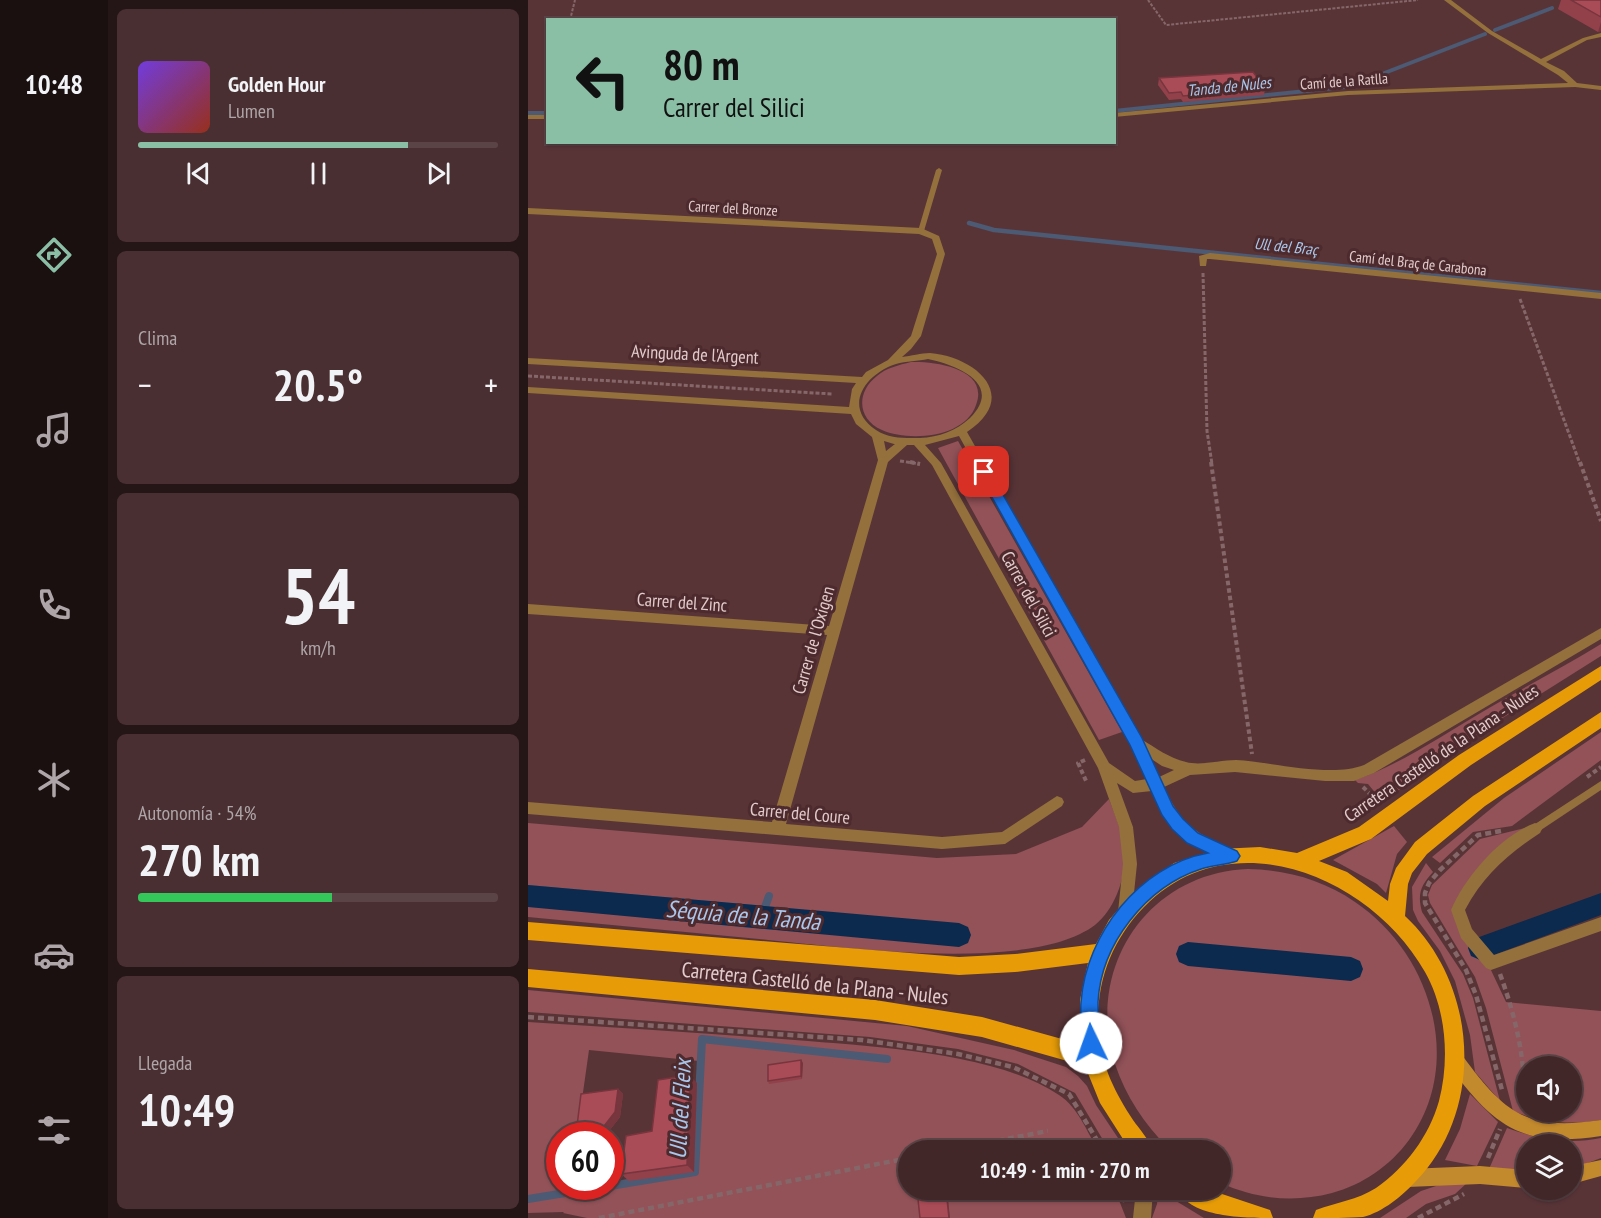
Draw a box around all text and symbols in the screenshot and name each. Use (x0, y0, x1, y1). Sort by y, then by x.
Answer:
text: 80 m (663, 37, 740, 92)
icon: left (564, 42, 642, 120)
text: 10:48 (25, 67, 83, 101)
street label: Camí de la Ratlla (1300, 68, 1388, 94)
text: Golden Hour (228, 70, 326, 98)
water label: Tanda de Nules (1186, 71, 1273, 100)
text: Carrer del Silici (663, 90, 805, 124)
text: Lumen (228, 98, 275, 124)
icon: previous (182, 157, 215, 190)
icon: pause (302, 157, 335, 190)
icon: next (422, 157, 455, 190)
street label: Carrer del Bronze (688, 196, 778, 220)
water label: Ull del Braç (1253, 233, 1321, 260)
icon: directions (33, 234, 75, 276)
street label: Camí del Braç de Carabona (1348, 246, 1488, 280)
text: Clima (138, 325, 177, 351)
street label: Avinguda de l'Argent (631, 339, 759, 369)
text: 20.5° (273, 355, 363, 413)
text: − (138, 363, 152, 406)
text: + (484, 363, 498, 406)
icon: music (33, 409, 75, 451)
pin (958, 446, 1009, 497)
icon: arrive (967, 455, 1000, 488)
text: 54 (281, 545, 355, 646)
street label: Carrer del Silici (996, 547, 1062, 641)
street label: Carrer de l'Oxigen (787, 583, 839, 697)
icon: phone (33, 584, 75, 626)
street label: Carrer del Zinc (636, 587, 728, 617)
text: km/h (300, 635, 336, 661)
street label: Carretera Castelló de la Plana - Nules (1339, 679, 1543, 827)
icon: climate (33, 759, 75, 801)
street label: Carrer del Coure (749, 797, 851, 829)
text: Autonomía · 54% (138, 800, 256, 826)
text: 270 km (138, 830, 260, 888)
water label: Séquia de la Tanda (665, 893, 823, 937)
icon: car (33, 934, 75, 976)
street label: Carretera Castelló de la Plana - Nules (680, 956, 950, 1010)
position arrow (1059, 1011, 1123, 1075)
text: Llegada (138, 1050, 192, 1076)
water label: Ull del Fleix (662, 1055, 698, 1160)
map controls (1516, 1056, 1582, 1200)
button: sound (1516, 1056, 1582, 1122)
text: 10:49 (138, 1080, 235, 1138)
icon: filters (33, 1109, 75, 1151)
speed limit sign: 60 (546, 1122, 624, 1200)
button: layers (1516, 1134, 1582, 1200)
text: 10:49 · 1 min · 270 m (979, 1156, 1150, 1184)

